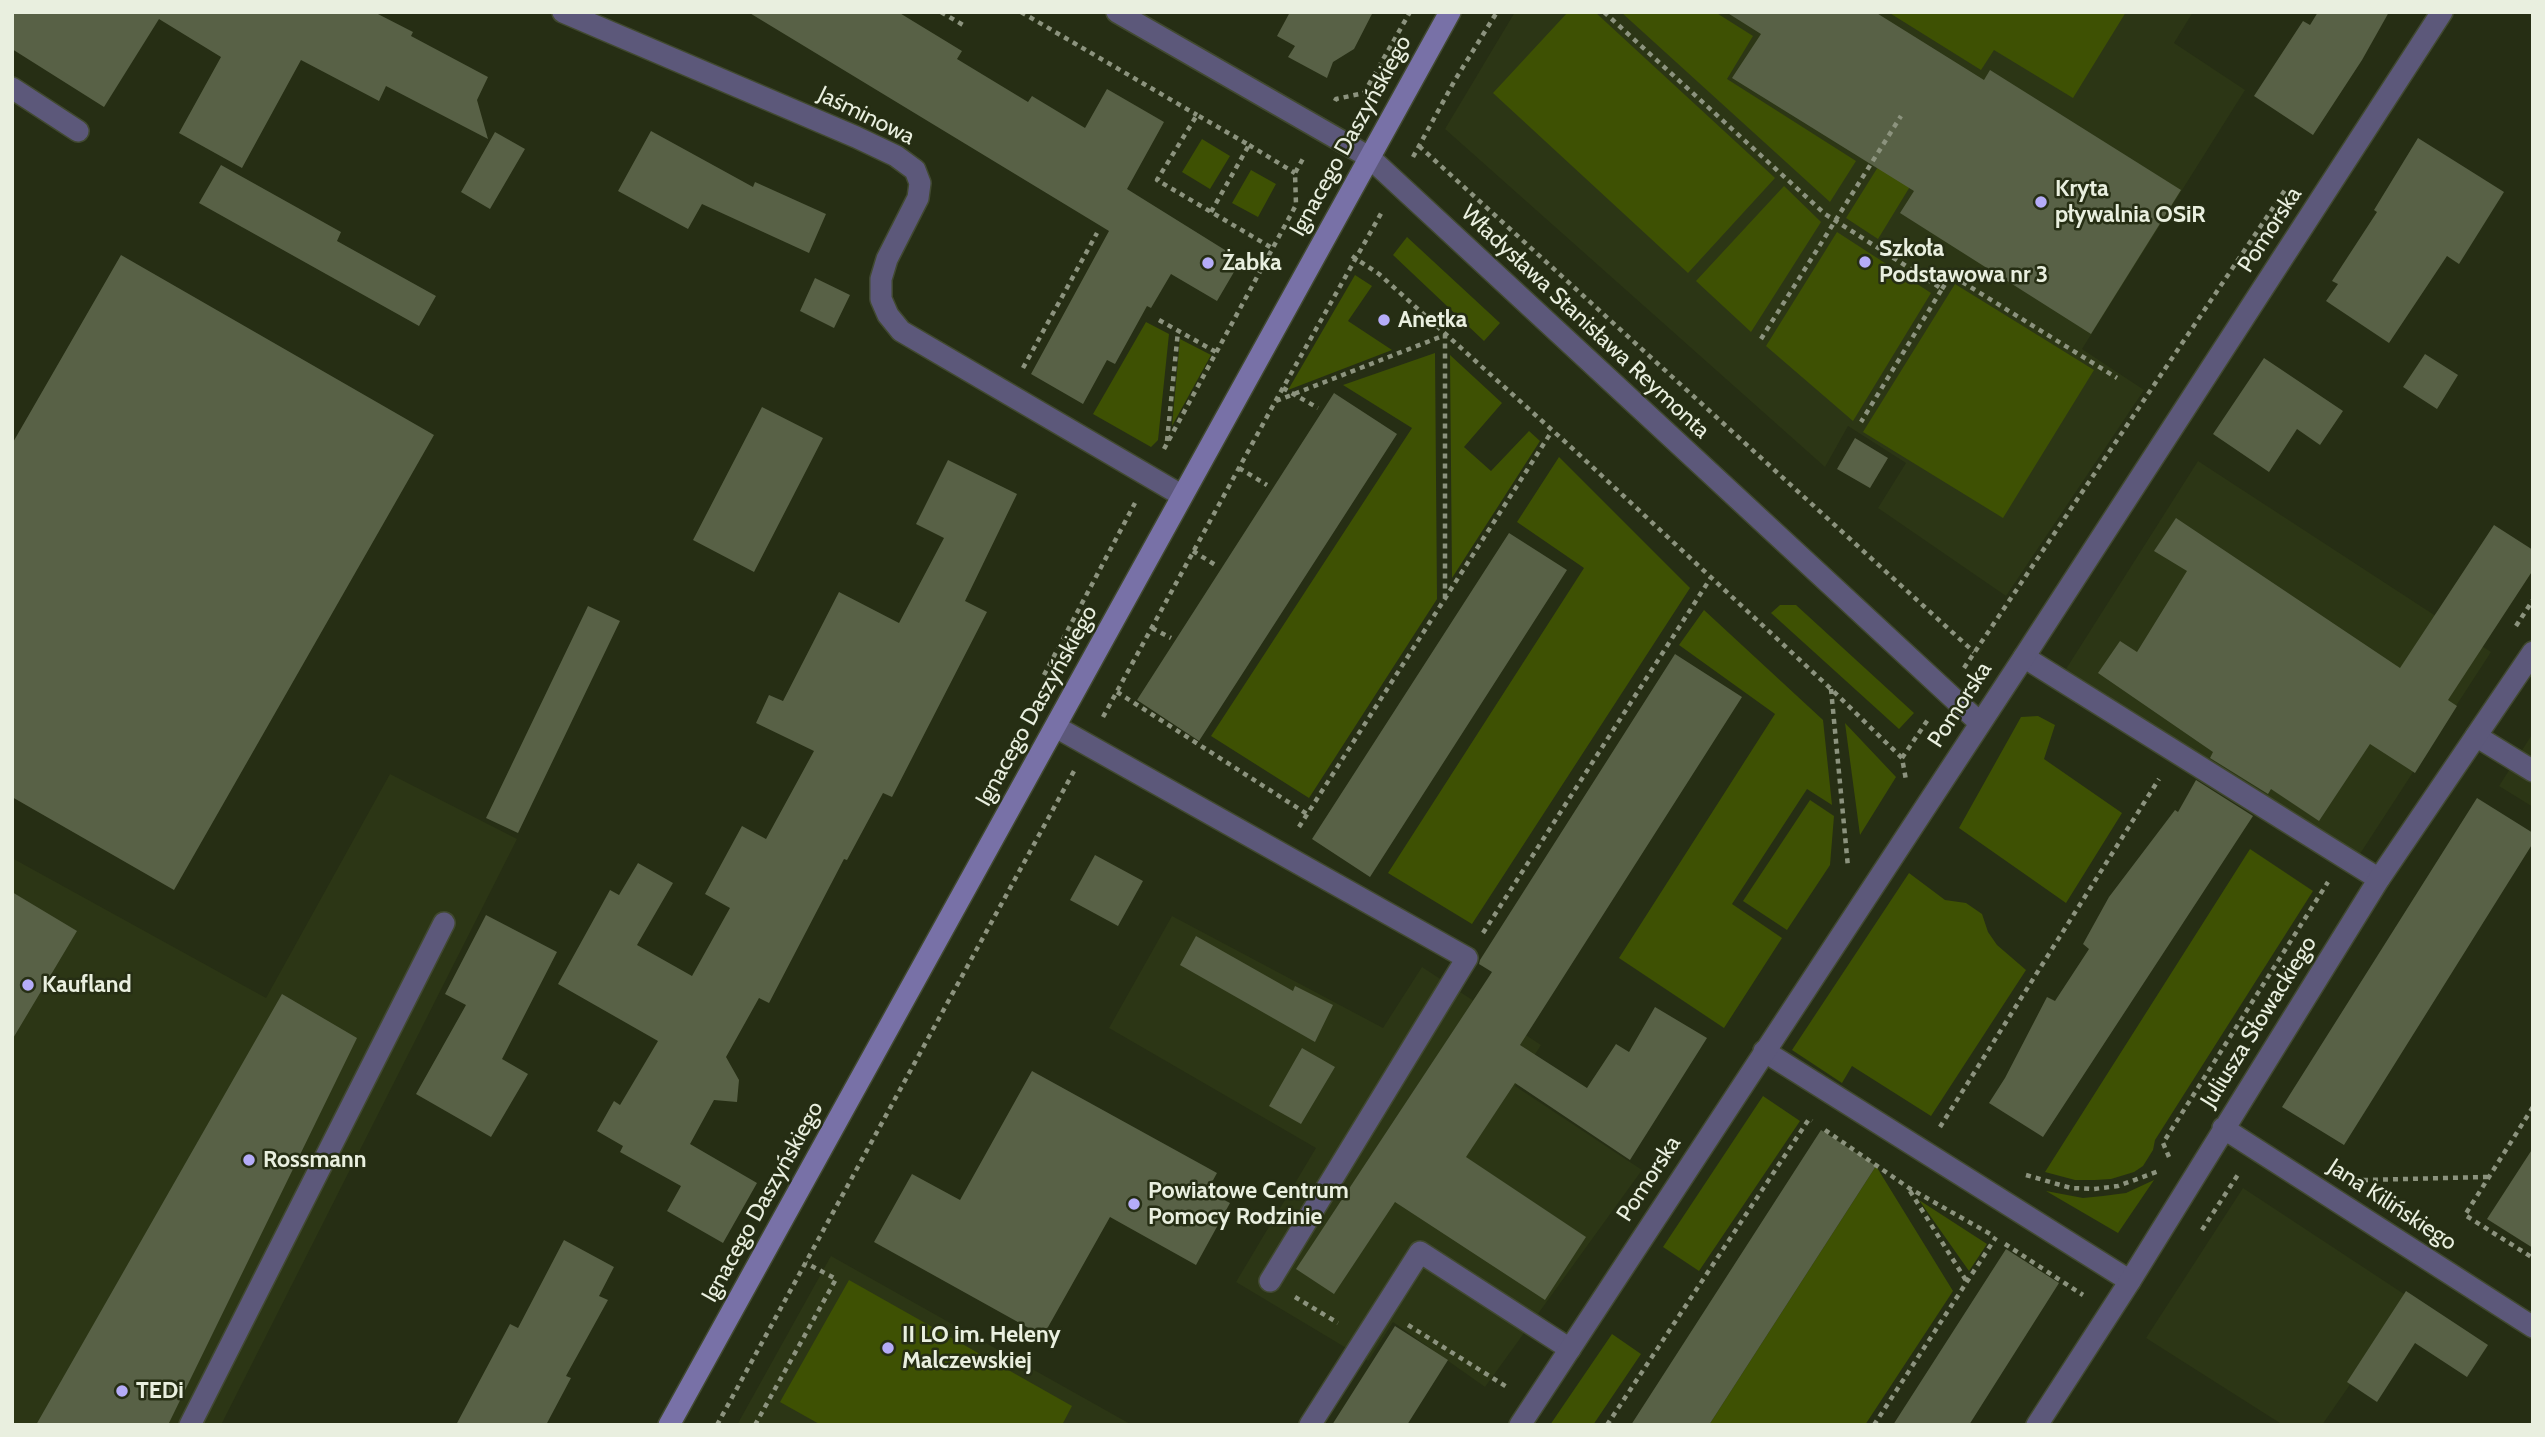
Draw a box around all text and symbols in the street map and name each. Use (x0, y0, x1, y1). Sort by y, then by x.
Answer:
street label: Ignacego Daszyńskiego (1284, 31, 1418, 241)
street label: Jaśminowa (813, 81, 919, 151)
place label: Kryta pływalnia OSiR (2055, 175, 2206, 229)
street label: Pomorska (2232, 182, 2308, 278)
marker: Kryta pływalnia OSiR (2033, 194, 2049, 210)
street label: Władysława Stanisława Reymonta (1455, 199, 1715, 445)
place label: Szkoła Podstawowa nr 3 (1879, 235, 2048, 289)
place label: Żabka (1222, 249, 1282, 277)
marker: Szkoła Podstawowa nr 3 (1857, 254, 1873, 270)
marker: Żabka (1200, 255, 1216, 271)
place label: Anetka (1398, 306, 1467, 334)
marker: Anetka (1376, 312, 1392, 328)
street label: Ignacego Daszyńskiego (970, 601, 1104, 811)
street label: Pomorska (1922, 657, 1998, 753)
street label: Juliusza Słowackiego (2195, 931, 2323, 1113)
place label: Kaufland (42, 971, 132, 999)
marker: Kaufland (20, 977, 36, 993)
street label: Ignacego Daszyńskiego (696, 1097, 830, 1307)
street label: Pomorska (1611, 1131, 1687, 1227)
place label: Rossmann (263, 1146, 366, 1174)
marker: Rossmann (241, 1152, 257, 1168)
street label: Jana Kilińskiego (2322, 1153, 2462, 1257)
place label: Powiatowe Centrum Pomocy Rodzinie (1148, 1177, 1349, 1231)
marker: Powiatowe Centrum Pomocy Rodzinie (1126, 1196, 1142, 1212)
place label: II LO im. Heleny Malczewskiej (902, 1321, 1061, 1375)
marker: II LO im. Heleny Malczewskiej (880, 1340, 896, 1356)
place label: TEDi (136, 1377, 184, 1405)
marker: TEDi (114, 1383, 130, 1399)

